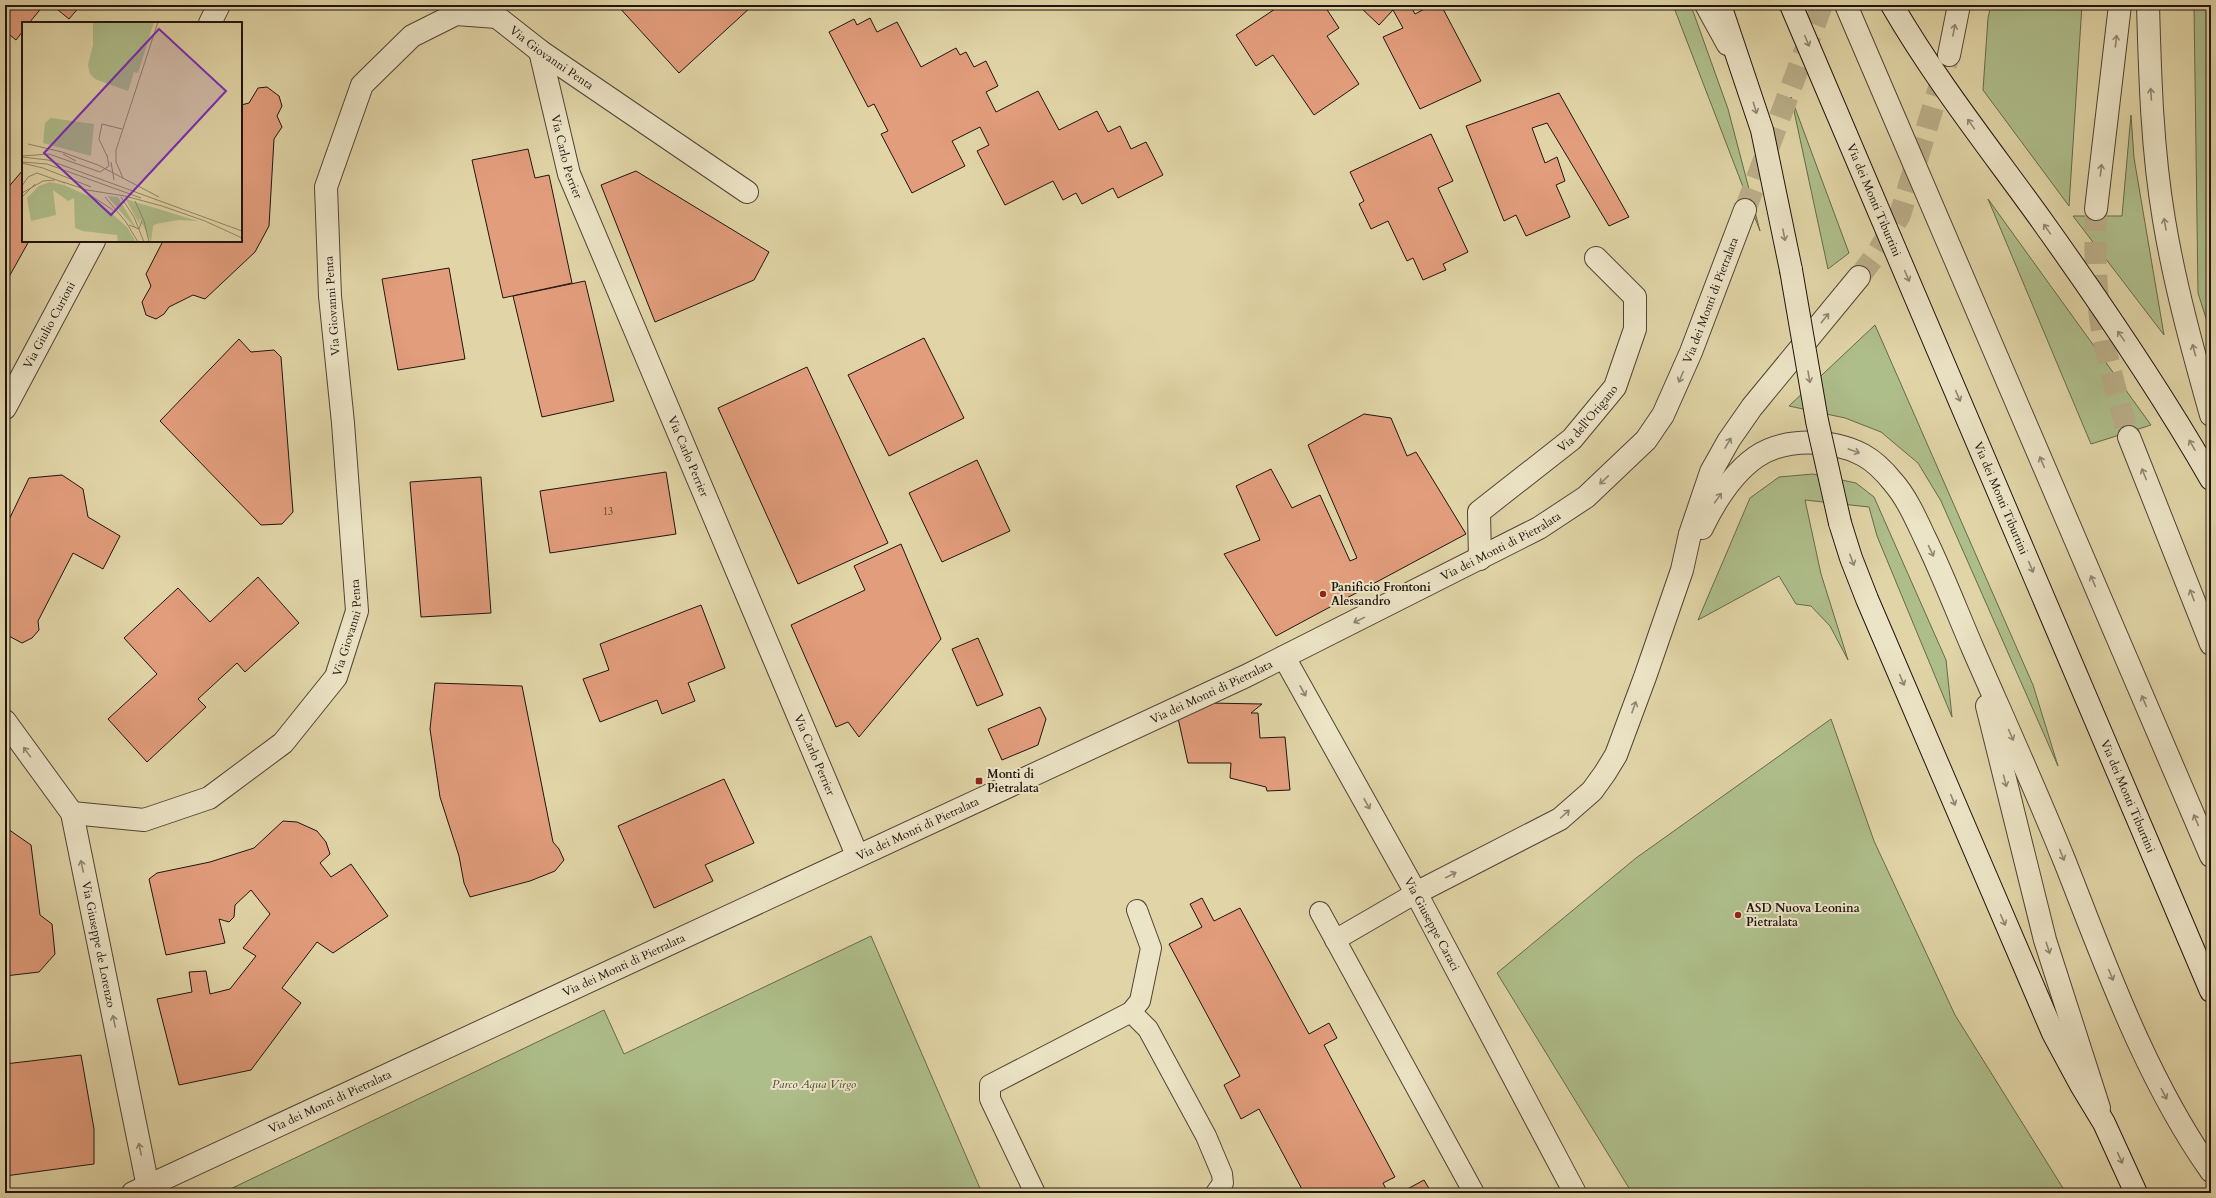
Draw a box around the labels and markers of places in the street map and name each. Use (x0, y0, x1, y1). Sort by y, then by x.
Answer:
place label: Panificio Frontoni Alessandro (1331, 579, 1431, 609)
marker: Panificio Frontoni Alessandro (1318, 589, 1328, 599)
place label: Monti di Pietralata (987, 766, 1039, 796)
marker: Monti di Pietralata (974, 776, 984, 786)
place label: ASD Nuova Leonina Pietralata (1746, 900, 1860, 930)
marker: ASD Nuova Leonina Pietralata (1733, 910, 1743, 920)

